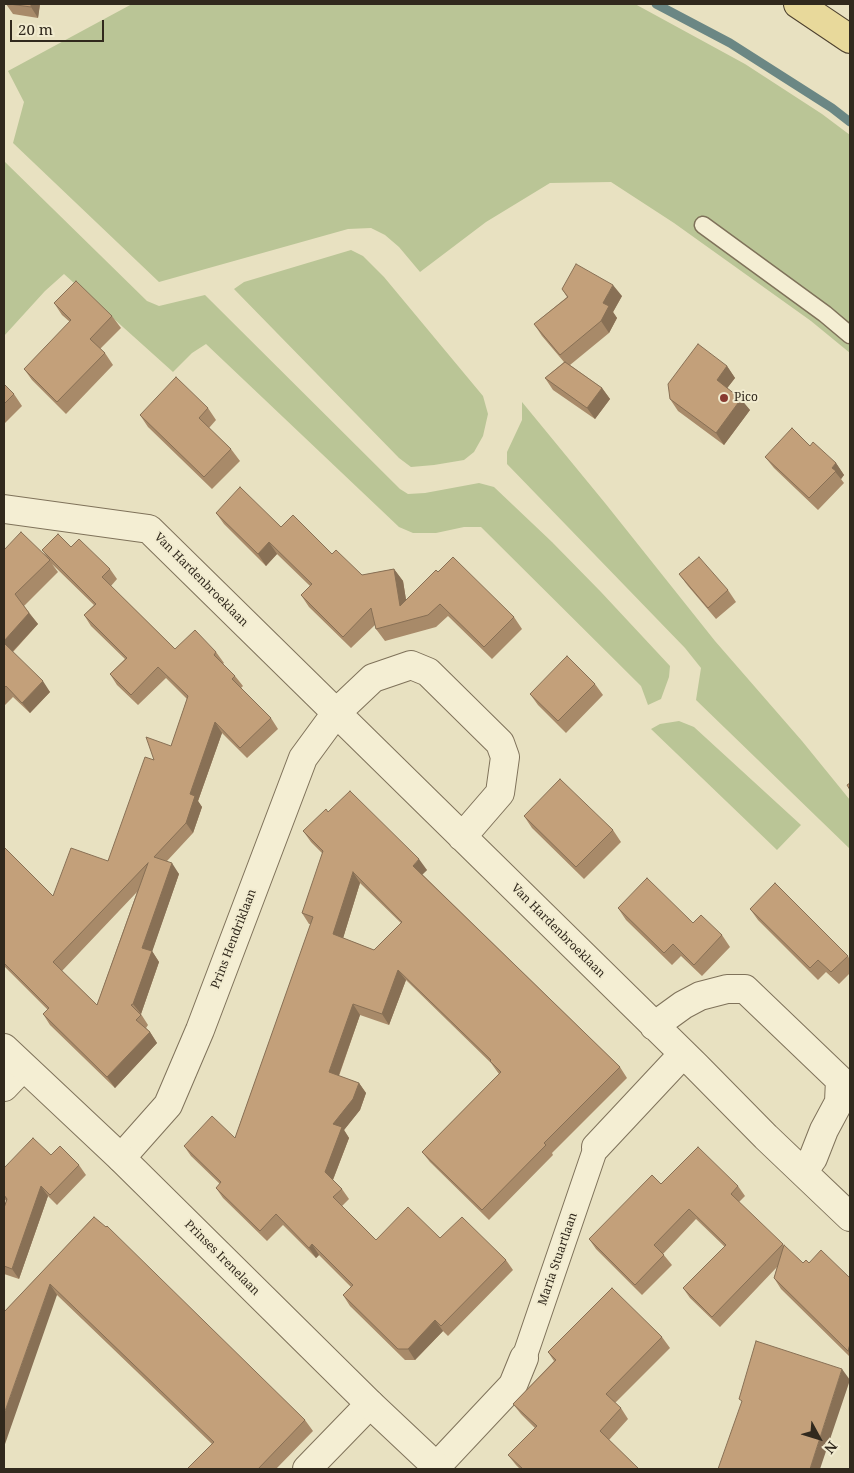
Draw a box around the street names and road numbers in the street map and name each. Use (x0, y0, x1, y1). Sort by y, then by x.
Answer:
street label: Van Hardenbroeklaan (151, 530, 251, 630)
street label: Van Hardenbroeklaan (508, 881, 608, 981)
street label: Prins Hendriklaan (208, 887, 260, 991)
street label: Maria Stuartlaan (535, 1211, 581, 1307)
street label: Prinses Irenelaan (181, 1217, 263, 1299)

